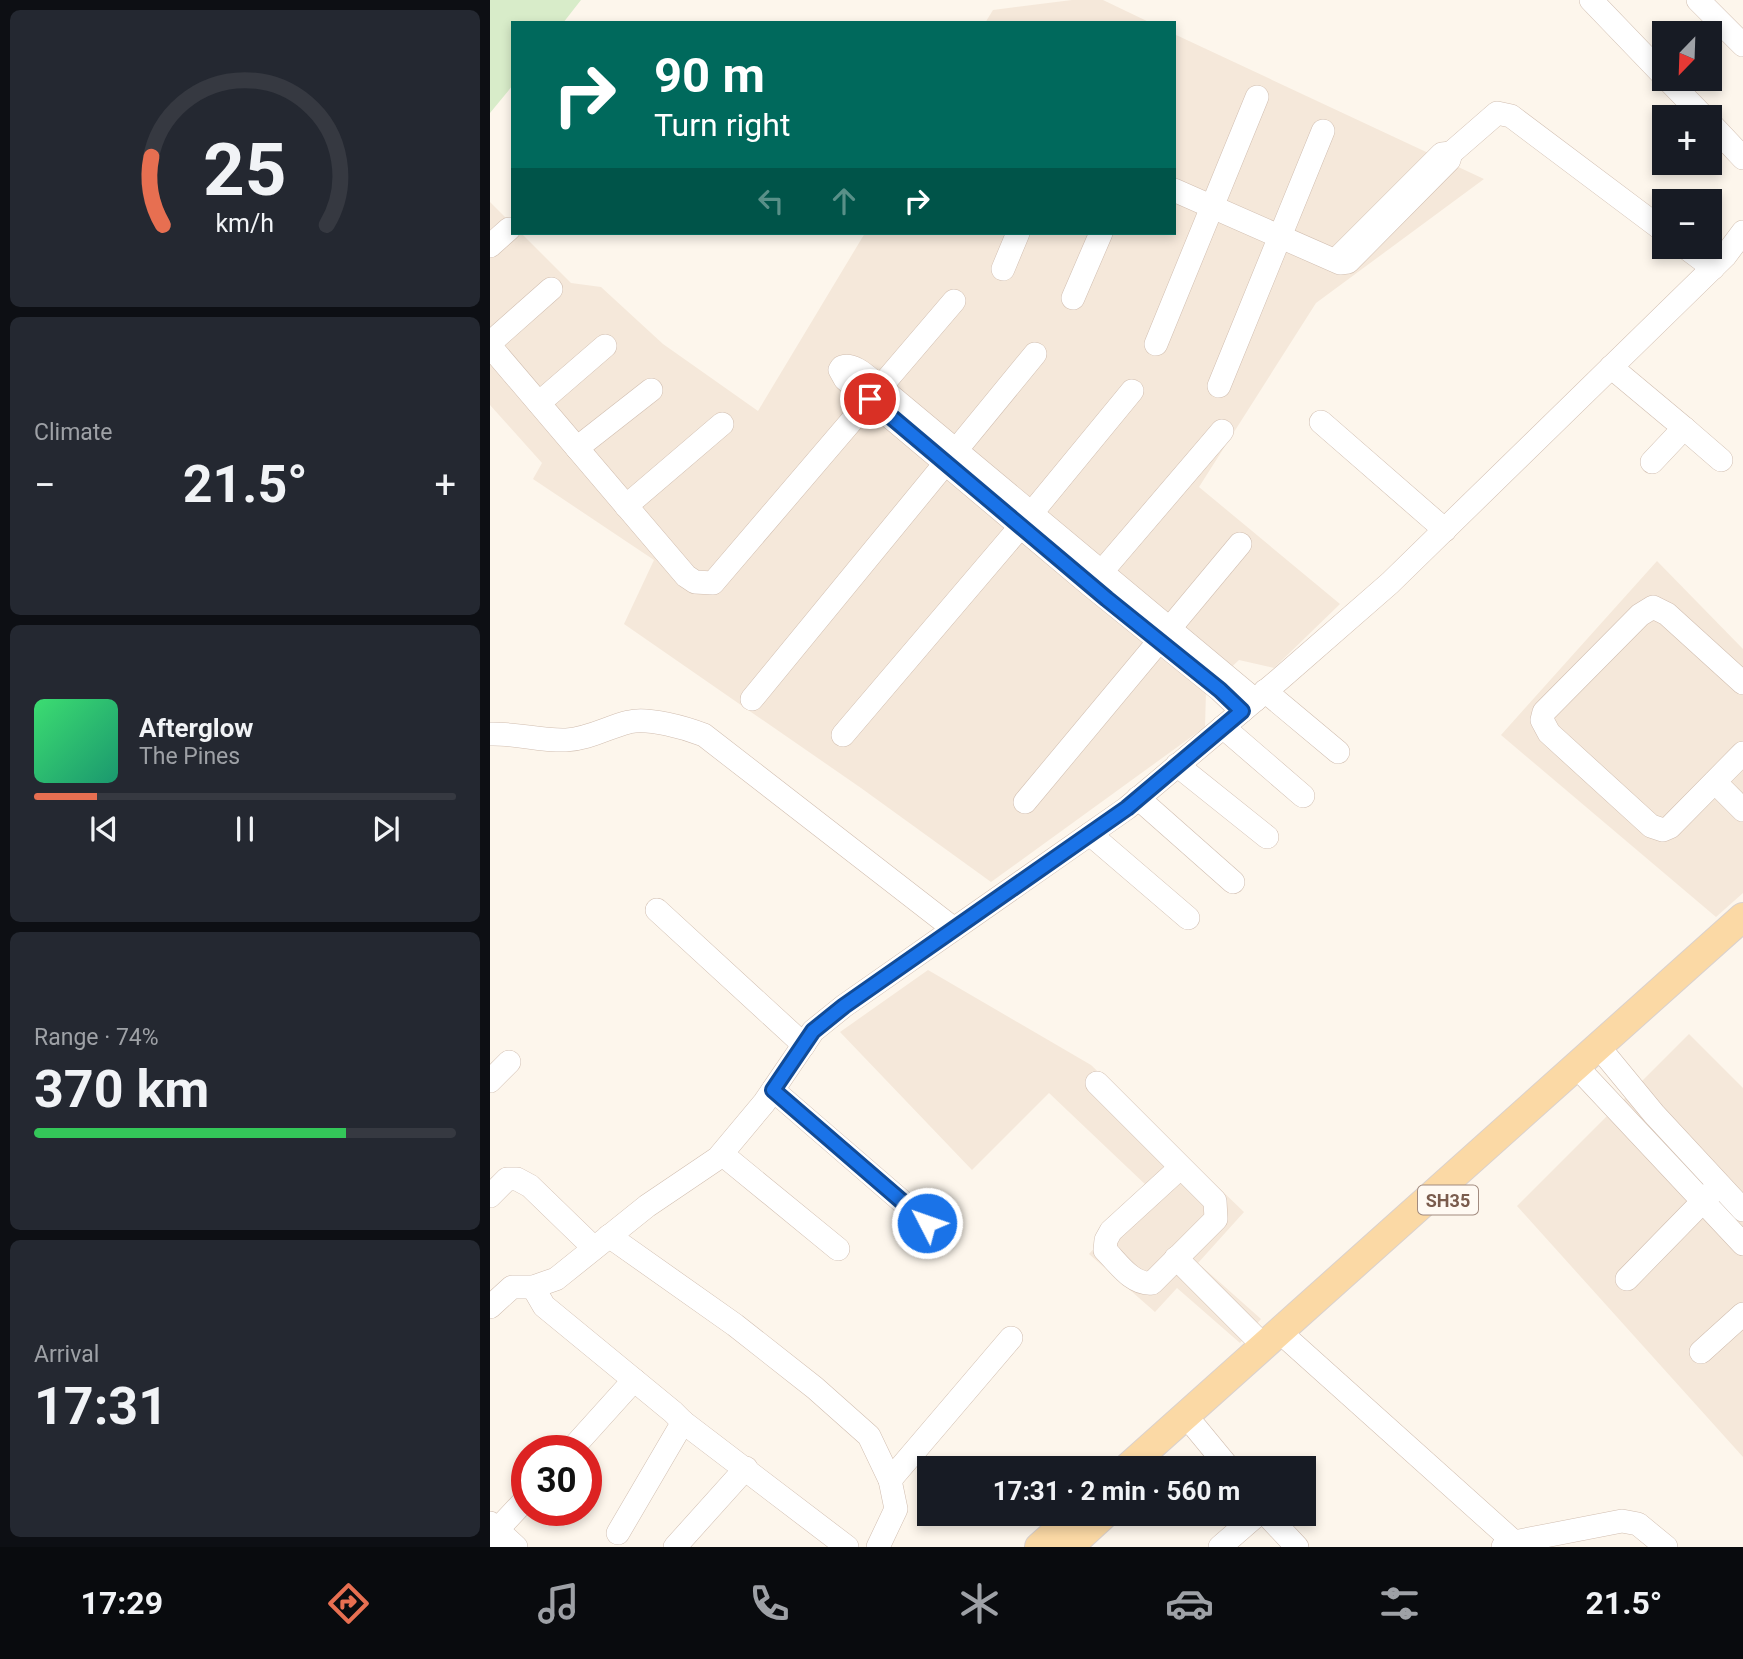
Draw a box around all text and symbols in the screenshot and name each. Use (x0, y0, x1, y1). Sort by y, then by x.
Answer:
north arrow (1652, 21, 1722, 91)
map controls (1652, 21, 1722, 259)
text: 90 m (654, 47, 765, 104)
icon: right (539, 49, 630, 140)
button: + (1652, 105, 1722, 175)
text: Turn right (654, 106, 790, 144)
text: 25 (203, 127, 287, 213)
icon: left (752, 182, 790, 220)
icon: ahead (825, 182, 863, 220)
icon: right (898, 182, 936, 220)
button: − (1652, 189, 1722, 259)
text: km/h (216, 209, 274, 238)
pin (840, 369, 900, 429)
icon: arrive (851, 380, 889, 418)
text: Climate (34, 419, 113, 446)
text: 21.5° (183, 454, 308, 515)
text: − (34, 463, 56, 507)
text: + (434, 463, 456, 507)
text: Afterglow (139, 713, 253, 743)
text: The Pines (139, 743, 240, 770)
icon: previous (85, 810, 123, 848)
icon: pause (226, 810, 264, 848)
icon: next (367, 810, 405, 848)
text: Range · 74% (34, 1024, 159, 1051)
text: 370 km (34, 1059, 209, 1120)
road number: SH35 (1418, 1185, 1478, 1214)
position arrow (890, 1186, 964, 1260)
text: Arrival (34, 1341, 99, 1368)
text: 17:31 (34, 1376, 168, 1437)
speed limit sign: 30 (511, 1435, 602, 1526)
text: 17:31 · 2 min · 560 m (993, 1476, 1240, 1506)
icon: directions (324, 1579, 373, 1628)
icon: music (534, 1579, 583, 1628)
icon: phone (745, 1579, 794, 1628)
icon: climate (955, 1579, 1004, 1628)
icon: car (1165, 1579, 1214, 1628)
icon: filters (1375, 1579, 1424, 1628)
text: 17:29 (81, 1584, 163, 1622)
text: 21.5° (1585, 1584, 1662, 1622)

